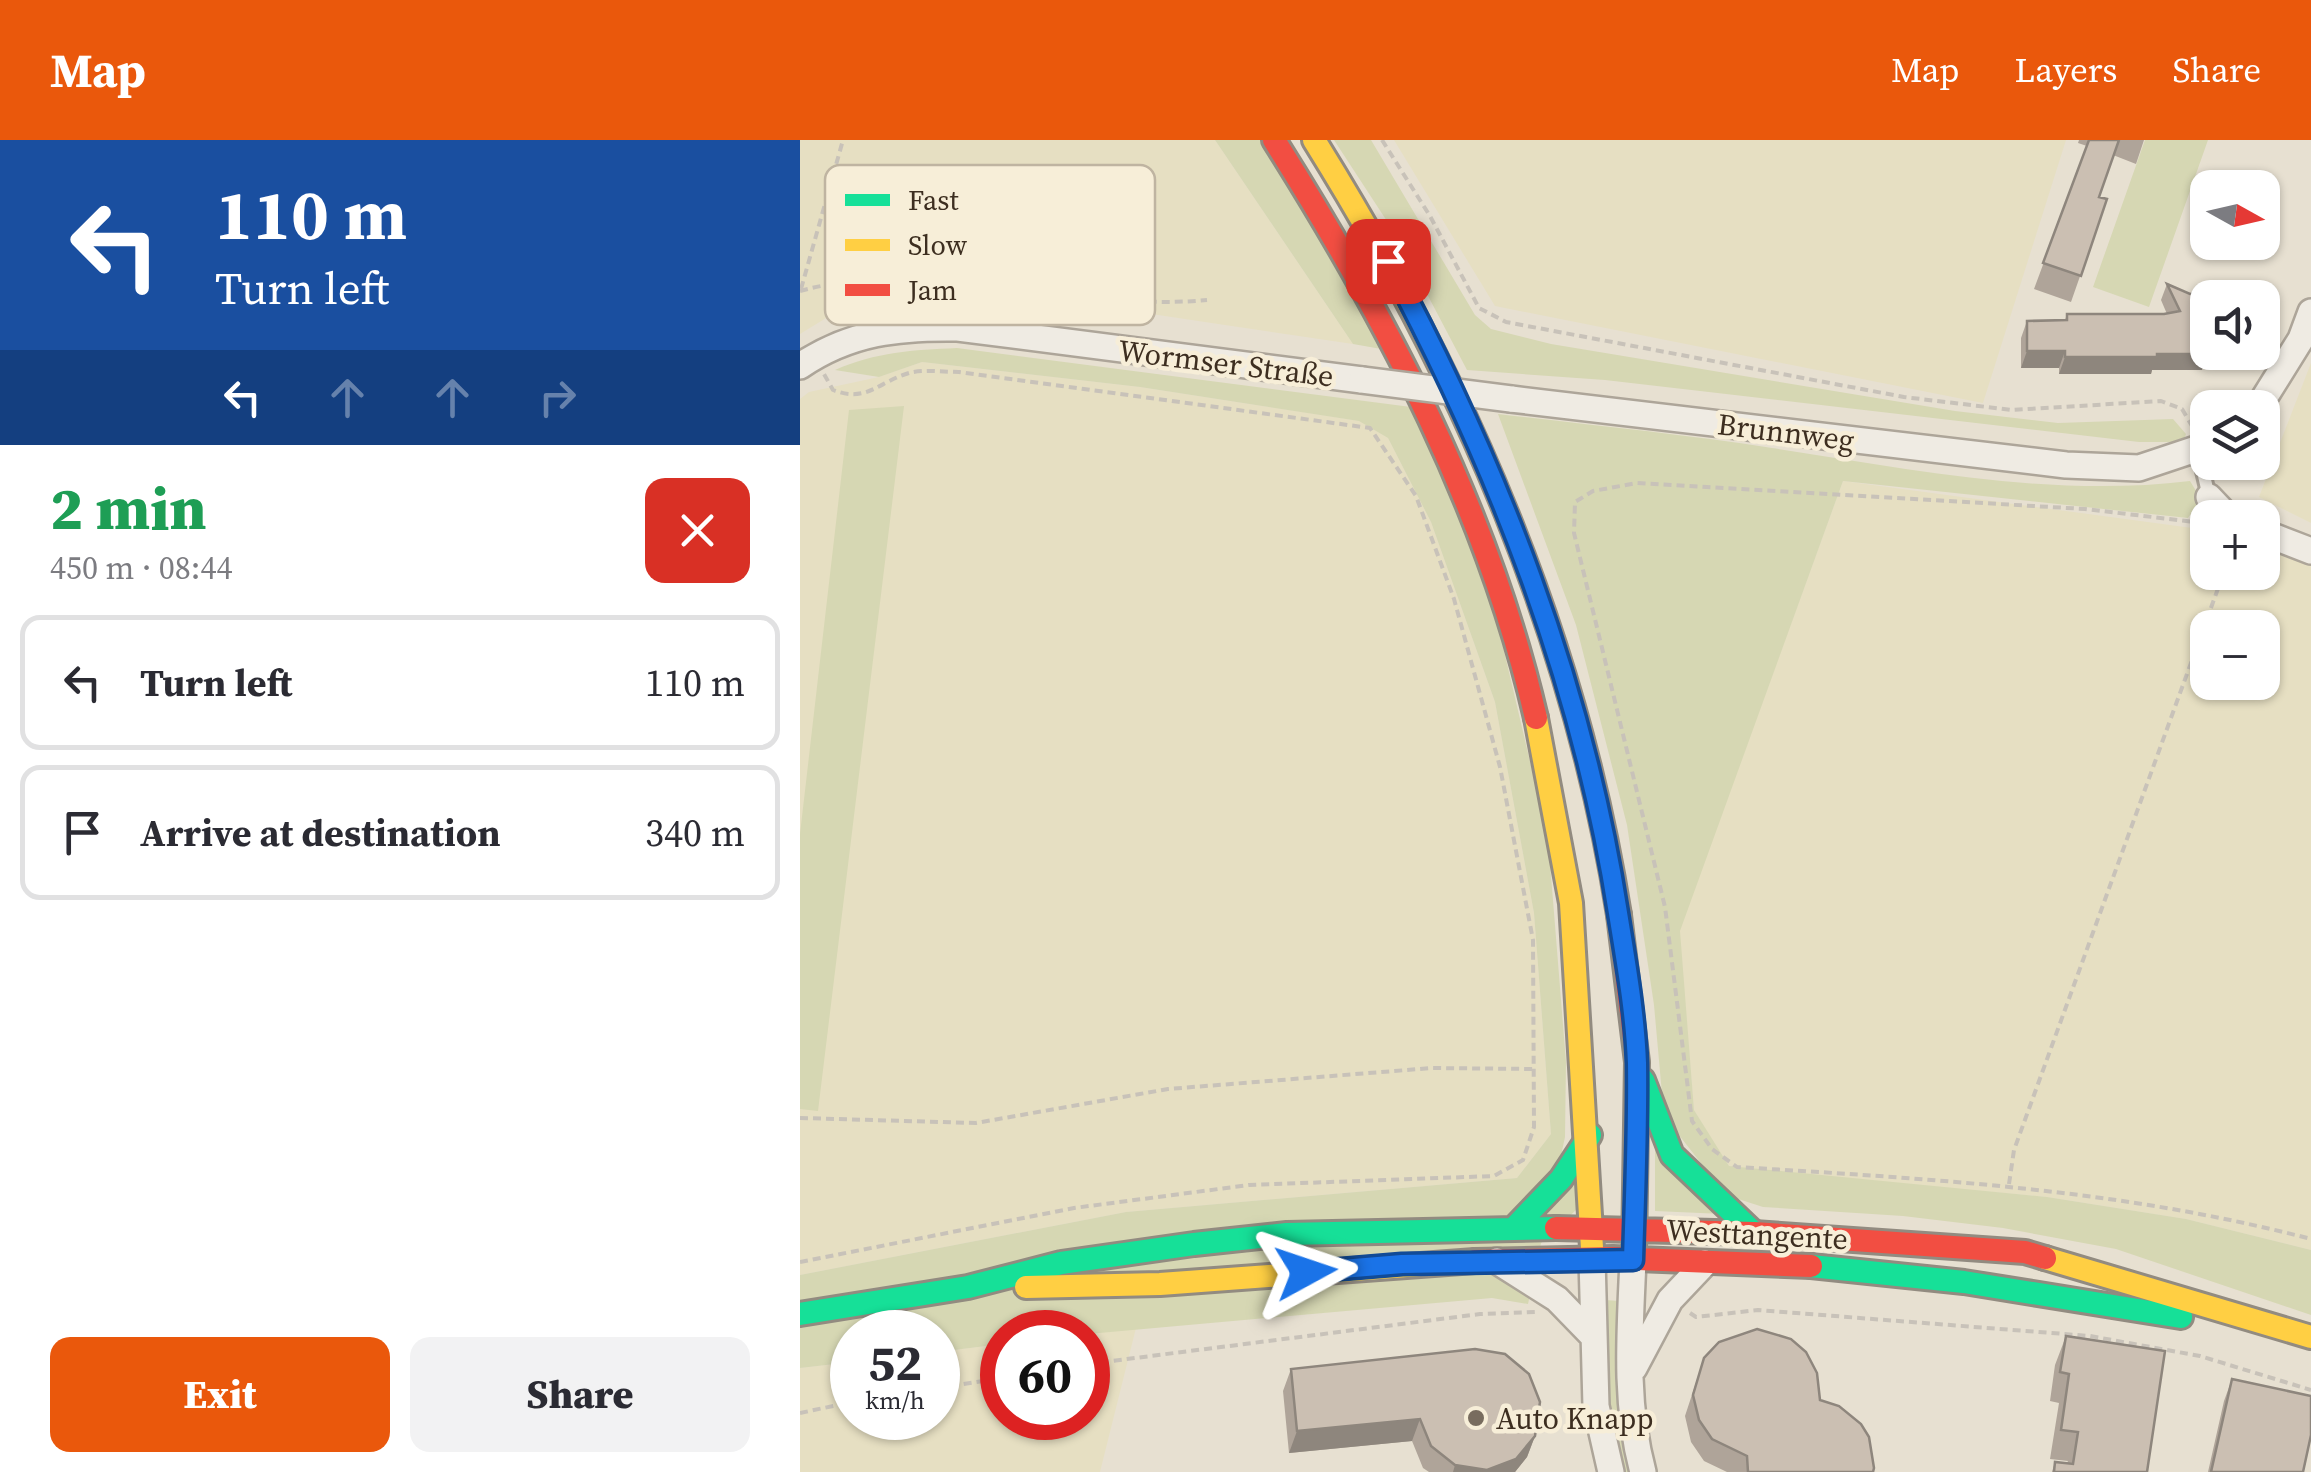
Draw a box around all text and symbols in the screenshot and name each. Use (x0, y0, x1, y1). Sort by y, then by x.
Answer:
text: Map (50, 37, 146, 103)
text: Map (1891, 46, 1959, 94)
text: Layers (2014, 46, 2117, 94)
text: Share (2172, 46, 2261, 94)
legend (825, 165, 1155, 325)
text: 110 m (215, 166, 407, 262)
north arrow (2190, 170, 2280, 260)
map controls (2190, 170, 2280, 700)
icon: left (50, 180, 180, 310)
text: Fast (908, 181, 959, 219)
pin (1346, 219, 1431, 304)
text: Slow (908, 226, 968, 264)
icon: arrive (1361, 234, 1416, 289)
text: Turn left (215, 257, 389, 319)
text: Jam (907, 271, 957, 309)
button: sound (2190, 280, 2280, 370)
street label: Wormser Straße (1116, 329, 1336, 397)
icon: left (215, 370, 270, 425)
icon: ahead (320, 370, 375, 425)
icon: ahead (425, 370, 480, 425)
icon: right (530, 370, 585, 425)
button: layers (2190, 390, 2280, 480)
street label: Brunnweg (1715, 403, 1857, 461)
text: 2 min (50, 467, 206, 549)
button: close (645, 478, 750, 583)
button: + (2190, 500, 2280, 590)
text: 450 m · 08:44 (50, 546, 232, 590)
button: − (2190, 610, 2280, 700)
icon: left (55, 655, 110, 710)
text: Turn left (140, 657, 292, 709)
text: 110 m (645, 657, 745, 709)
icon: arrive (55, 805, 110, 860)
text: Arrive at destination (140, 807, 501, 859)
text: 340 m (645, 807, 745, 859)
street label: Westtangente (1665, 1209, 1849, 1259)
position arrow (1254, 1220, 1358, 1324)
speed limit sign: 60 (980, 1310, 1110, 1440)
text: 52 (868, 1328, 922, 1397)
button: Exit (50, 1337, 390, 1452)
button: Share (410, 1337, 750, 1452)
text: km/h (865, 1383, 925, 1417)
place label: Auto Knapp (1496, 1398, 1654, 1439)
marker: Auto Knapp (1465, 1407, 1487, 1429)

